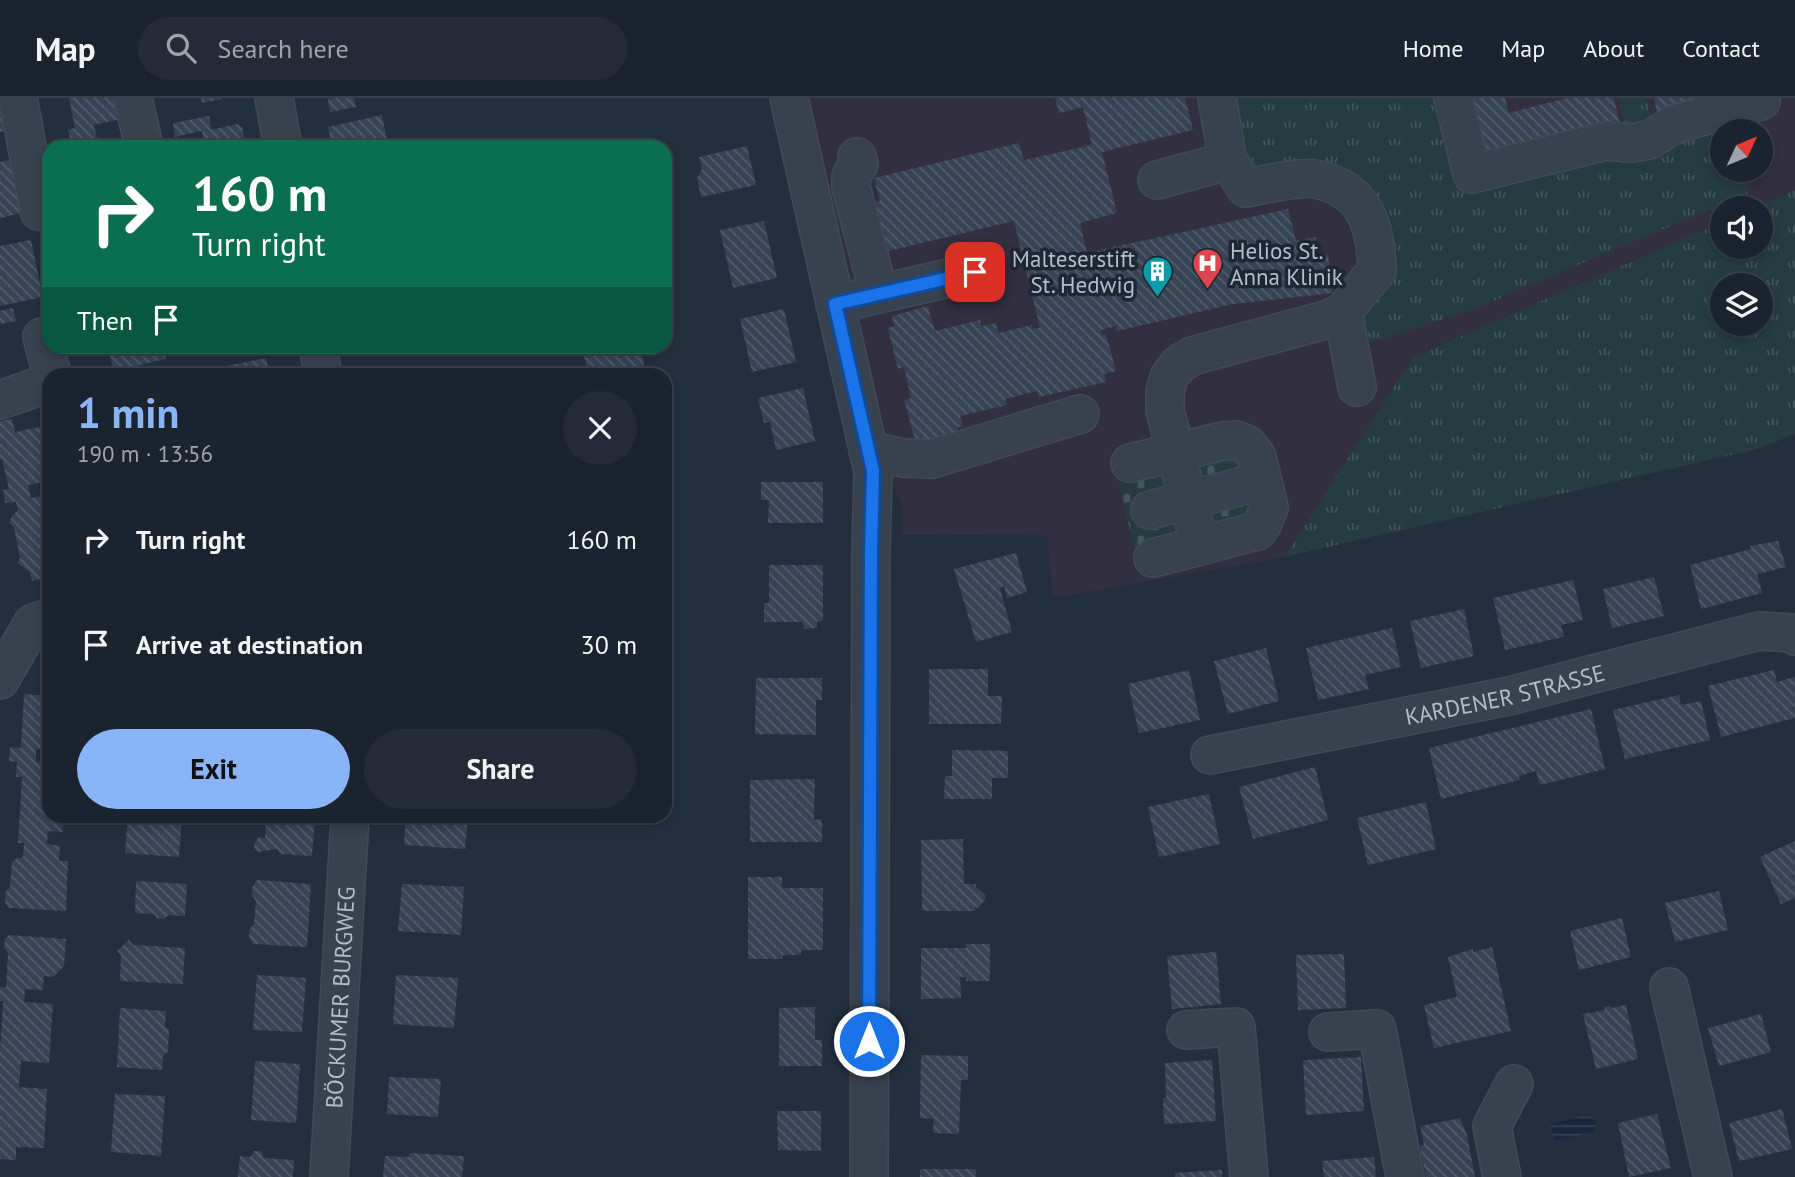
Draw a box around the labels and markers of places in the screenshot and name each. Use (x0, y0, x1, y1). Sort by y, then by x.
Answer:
place label: Helios St. Anna Klinik (1230, 236, 1343, 291)
pin (945, 242, 1005, 302)
place label: Malteserstift St. Hedwig (1012, 244, 1135, 299)
hospital icon: Helios St. Anna Klinik (1190, 246, 1224, 290)
building icon: Malteserstift St. Hedwig (1141, 254, 1175, 298)

